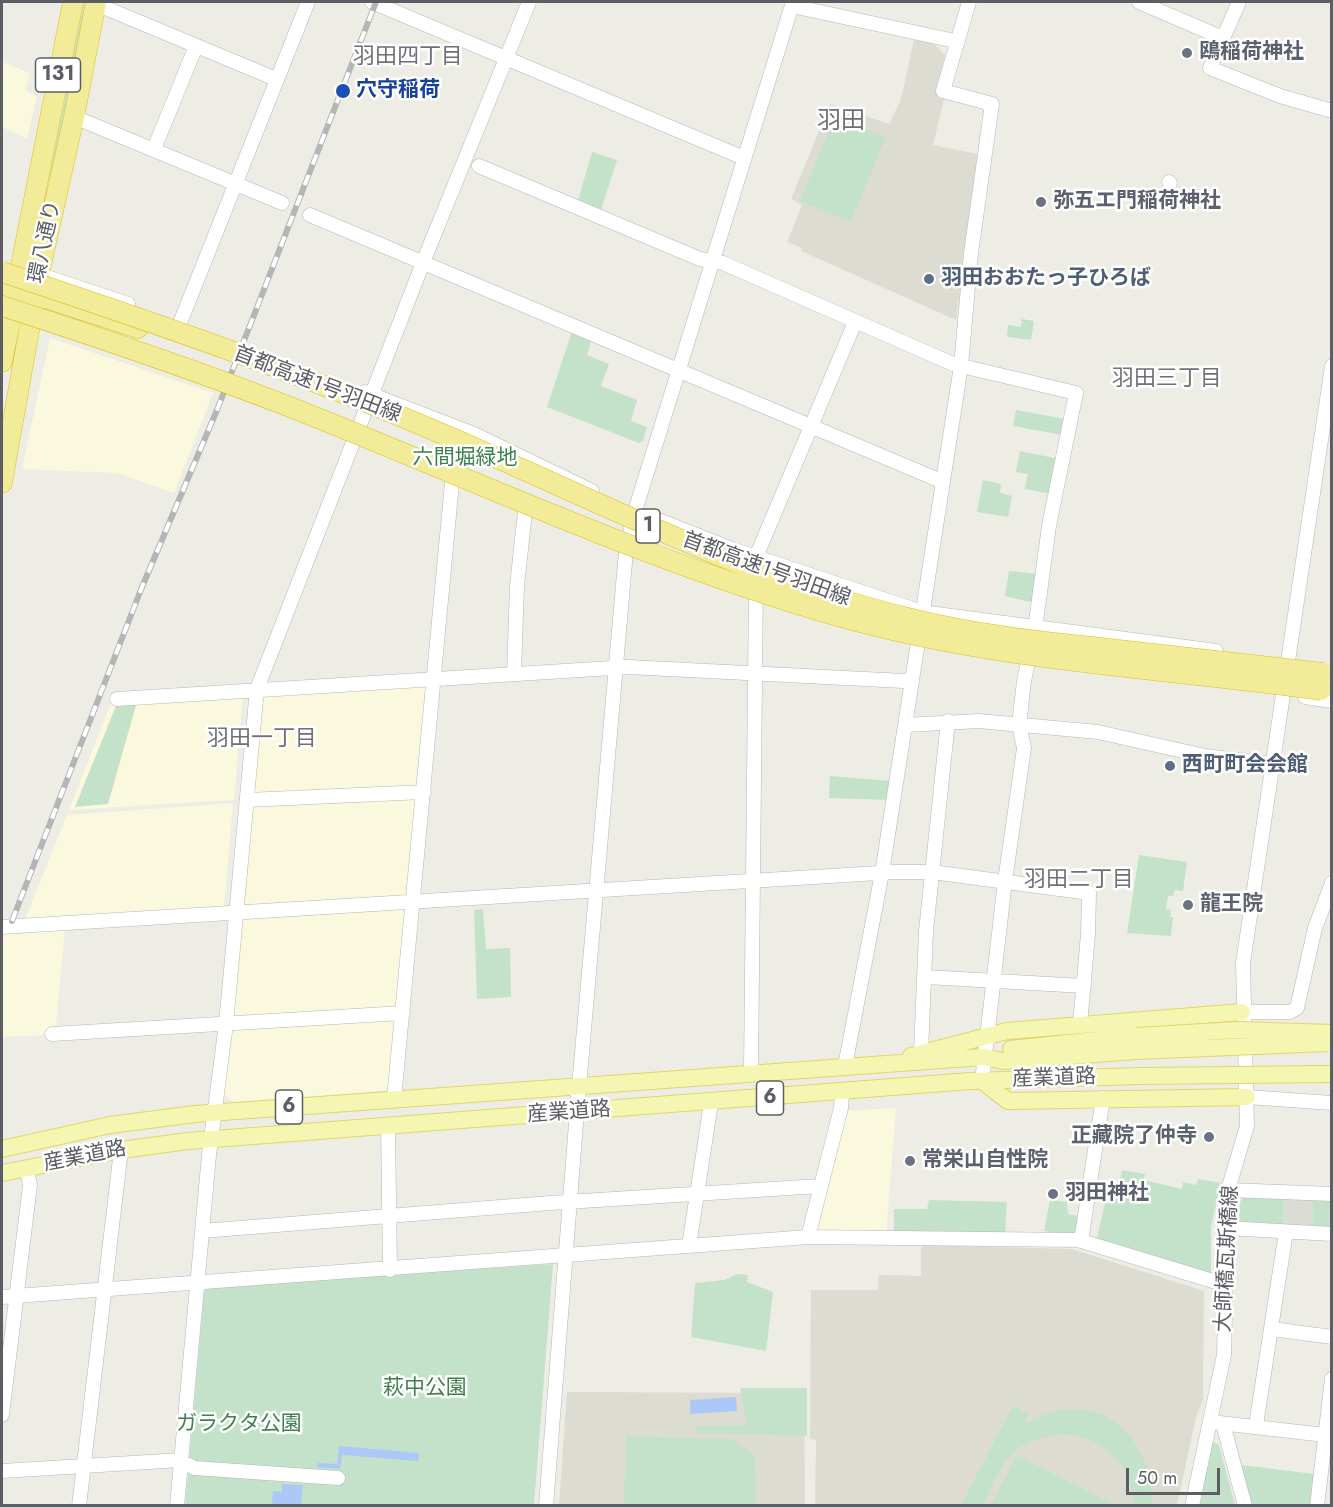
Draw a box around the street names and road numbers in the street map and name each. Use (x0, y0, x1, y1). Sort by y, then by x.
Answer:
road number: 131 (36, 58, 80, 92)
street label: 環八通り (25, 198, 67, 286)
street label: 首都高速1号羽田線 (230, 341, 404, 429)
road number: 1 (636, 509, 660, 543)
street label: 首都高速1号羽田線 (678, 528, 854, 612)
street label: 産業道路 (1012, 1065, 1096, 1093)
road number: 6 (756, 1081, 784, 1115)
road number: 6 (276, 1090, 302, 1124)
street label: 産業道路 (526, 1098, 612, 1128)
street label: 産業道路 (41, 1137, 129, 1177)
street label: 大師橋瓦斯橋線 (1212, 1185, 1244, 1333)

